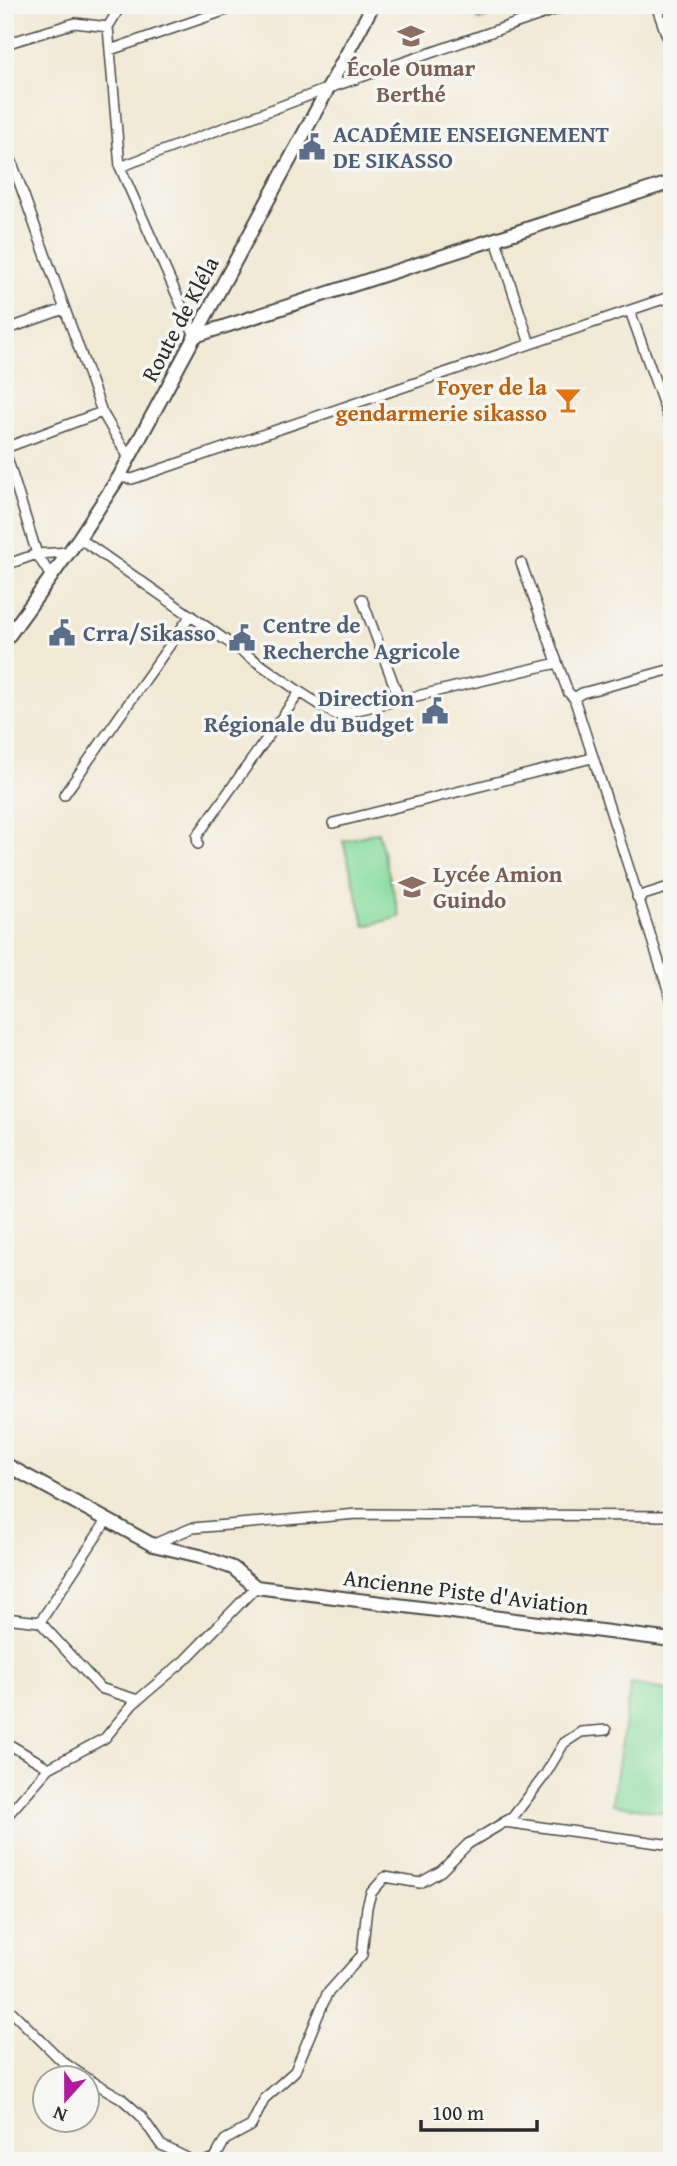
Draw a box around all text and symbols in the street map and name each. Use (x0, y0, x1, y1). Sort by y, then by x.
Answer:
school or university icon: École Oumar Berthé (396, 21, 426, 51)
place label: École Oumar Berthé (347, 51, 476, 110)
place label: ACADÉMIE ENSEIGNEMENT DE SIKASSO (333, 117, 610, 176)
public building icon: ACADÉMIE ENSEIGNEMENT DE SIKASSO (297, 132, 327, 162)
street label: Route de Kléla (133, 250, 227, 387)
place label: Foyer de la gendarmerie sikasso (335, 370, 547, 429)
bar icon: Foyer de la gendarmerie sikasso (553, 385, 583, 415)
place label: Centre de Recherche Agricole (263, 608, 460, 667)
place label: Crra/Sikasso (83, 616, 216, 649)
public building icon: Crra/Sikasso (47, 618, 77, 648)
public building icon: Centre de Recherche Agricole (227, 623, 257, 653)
place label: Direction Régionale du Budget (204, 681, 414, 740)
public building icon: Direction Régionale du Budget (420, 696, 450, 726)
place label: Lycée Amion Guindo (433, 857, 563, 916)
school or university icon: Lycée Amion Guindo (397, 872, 427, 902)
street label: Ancienne Piste d'Aviation (341, 1560, 591, 1623)
north arrow (32, 2064, 102, 2134)
scale bar (421, 2089, 537, 2133)
text: 100 m (432, 2097, 484, 2128)
text: N (49, 2099, 71, 2130)

